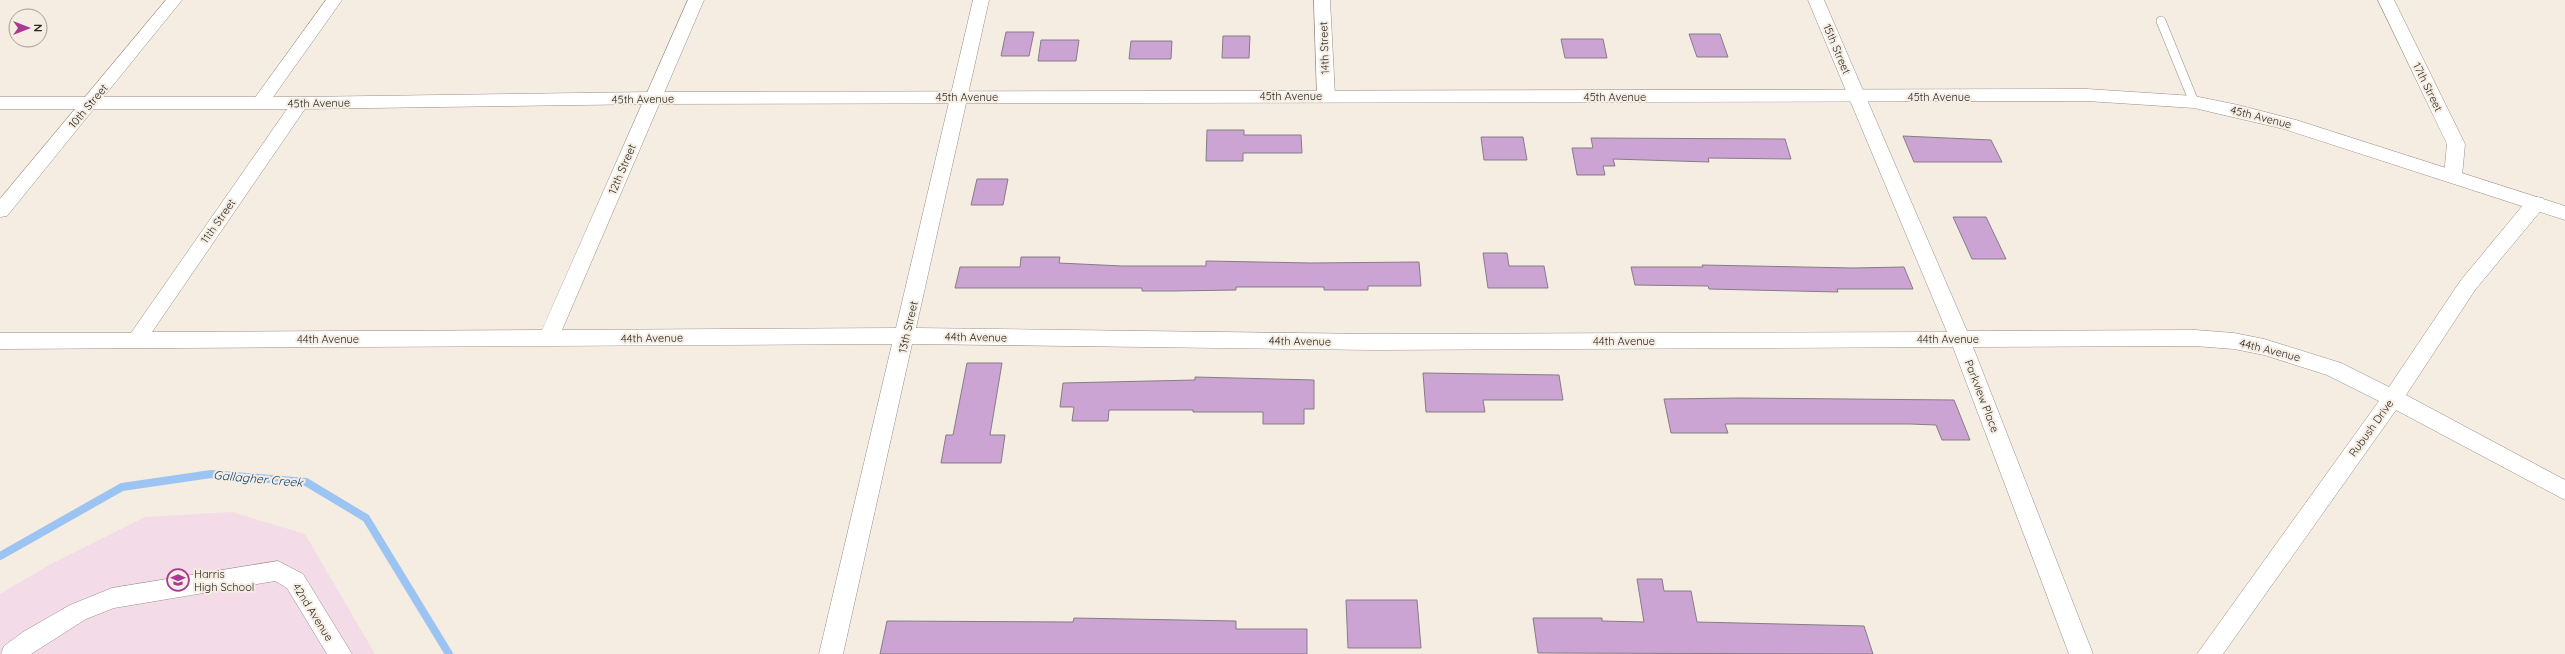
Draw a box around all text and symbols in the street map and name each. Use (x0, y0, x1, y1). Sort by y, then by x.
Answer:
north arrow (8, 8, 48, 48)
street label: 14th Street (1316, 21, 1332, 75)
street label: 15th Street (1820, 22, 1854, 76)
text: N (31, 24, 45, 32)
street label: 17th Street (2410, 60, 2446, 114)
street label: 10th Street (65, 81, 111, 131)
street label: 45th Avenue (1260, 89, 1322, 103)
street label: 45th Avenue (936, 90, 998, 104)
street label: 45th Avenue (1584, 90, 1646, 104)
street label: 45th Avenue (1908, 90, 1970, 104)
street label: 45th Avenue (612, 91, 674, 107)
street label: 45th Avenue (288, 95, 350, 111)
street label: 45th Avenue (2229, 103, 2293, 131)
street label: 12th Street (605, 142, 639, 196)
street label: 11th Street (198, 196, 239, 246)
street label: 13th Street (895, 299, 921, 354)
street label: 44th Avenue (945, 329, 1007, 345)
street label: 44th Avenue (621, 330, 683, 346)
street label: 44th Avenue (297, 332, 359, 346)
street label: 44th Avenue (1917, 332, 1979, 346)
street label: 44th Avenue (1269, 333, 1331, 349)
street label: 44th Avenue (1593, 334, 1655, 348)
street label: 44th Avenue (2238, 336, 2302, 364)
street label: Parkview Place (1962, 358, 2002, 434)
street label: Rubush Drive (2346, 397, 2396, 459)
water label: Gallagher Creek (213, 467, 305, 490)
school or university icon: Harris High School (165, 567, 191, 593)
place label: Harris High School (194, 567, 254, 594)
street label: 42nd Avenue (290, 580, 336, 644)

